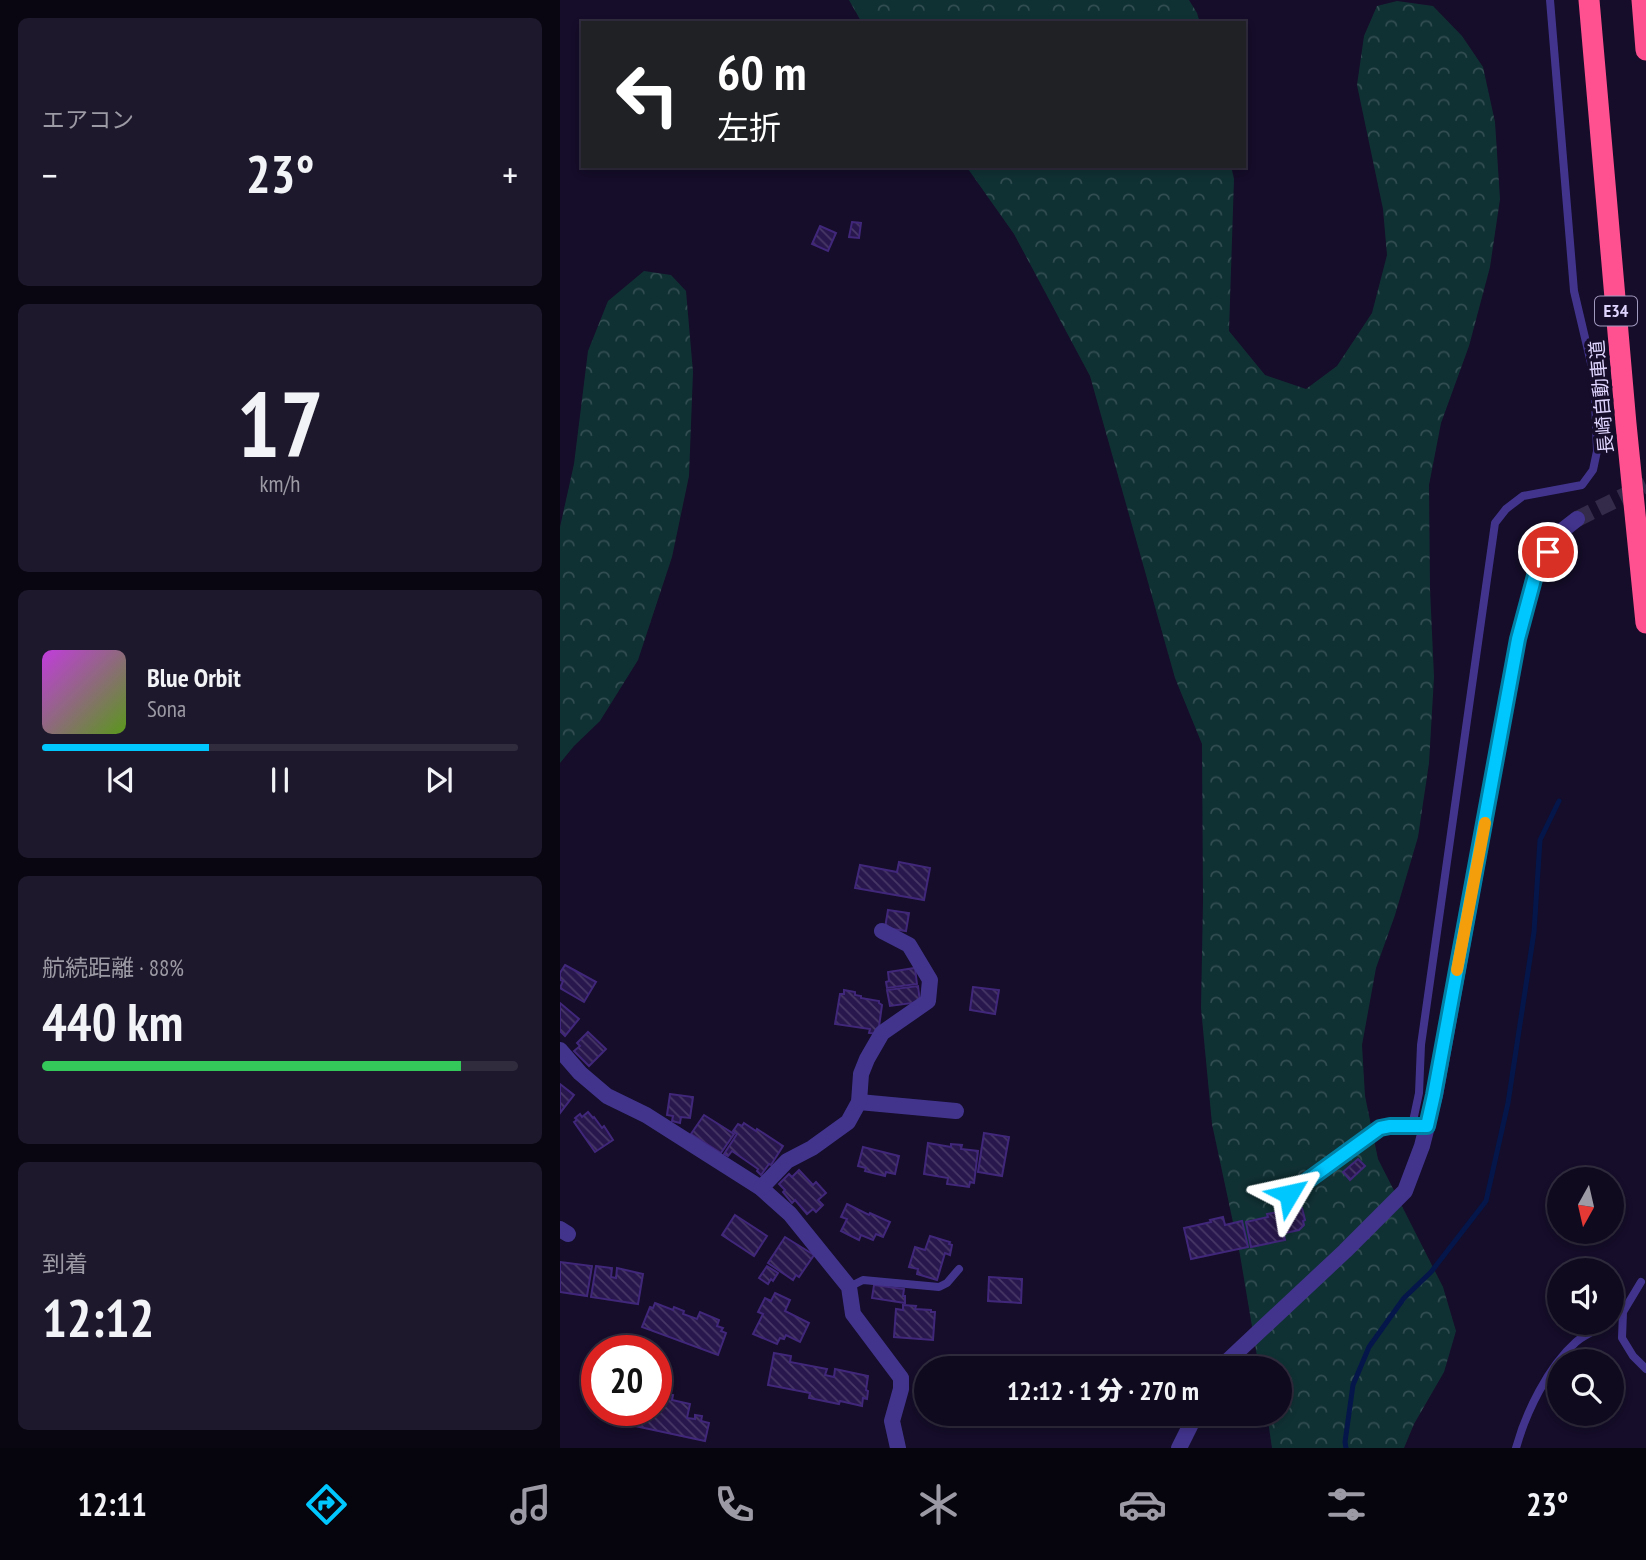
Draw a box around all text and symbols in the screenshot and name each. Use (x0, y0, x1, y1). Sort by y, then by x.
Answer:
text: 60 m (717, 40, 806, 104)
icon: left (602, 49, 693, 140)
text: エアコン (42, 105, 134, 134)
text: 左折 (717, 106, 781, 148)
text: 23° (246, 140, 314, 207)
text: − (42, 150, 58, 199)
text: + (502, 150, 518, 199)
road number: E34 (1595, 296, 1637, 326)
street label: 長崎自動車道 (1584, 339, 1618, 455)
text: 17 (237, 364, 324, 482)
text: km/h (260, 469, 300, 498)
pin (1518, 522, 1578, 582)
icon: arrive (1529, 533, 1567, 571)
text: Blue Orbit (147, 661, 241, 694)
text: Sona (147, 694, 186, 723)
icon: previous (102, 761, 140, 799)
icon: pause (261, 761, 299, 799)
icon: next (420, 761, 458, 799)
text: 航続距離 · 88% (42, 953, 184, 982)
text: 440 km (42, 988, 183, 1055)
position arrow (1252, 1157, 1326, 1231)
north arrow (1547, 1167, 1624, 1244)
map controls (1547, 1167, 1624, 1426)
text: 到着 (42, 1249, 88, 1278)
button: sound (1547, 1258, 1624, 1335)
text: 12:12 (42, 1284, 154, 1351)
speed limit sign: 20 (581, 1335, 672, 1426)
button: search (1547, 1349, 1624, 1426)
text: 12:12 · 1 分 · 270 m (1007, 1374, 1199, 1407)
icon: directions (302, 1480, 351, 1529)
icon: music (506, 1480, 555, 1529)
icon: phone (710, 1480, 759, 1529)
icon: climate (914, 1480, 963, 1529)
icon: car (1118, 1480, 1167, 1529)
icon: filters (1322, 1480, 1371, 1529)
text: 12:11 (78, 1483, 147, 1525)
text: 23° (1526, 1483, 1568, 1525)

